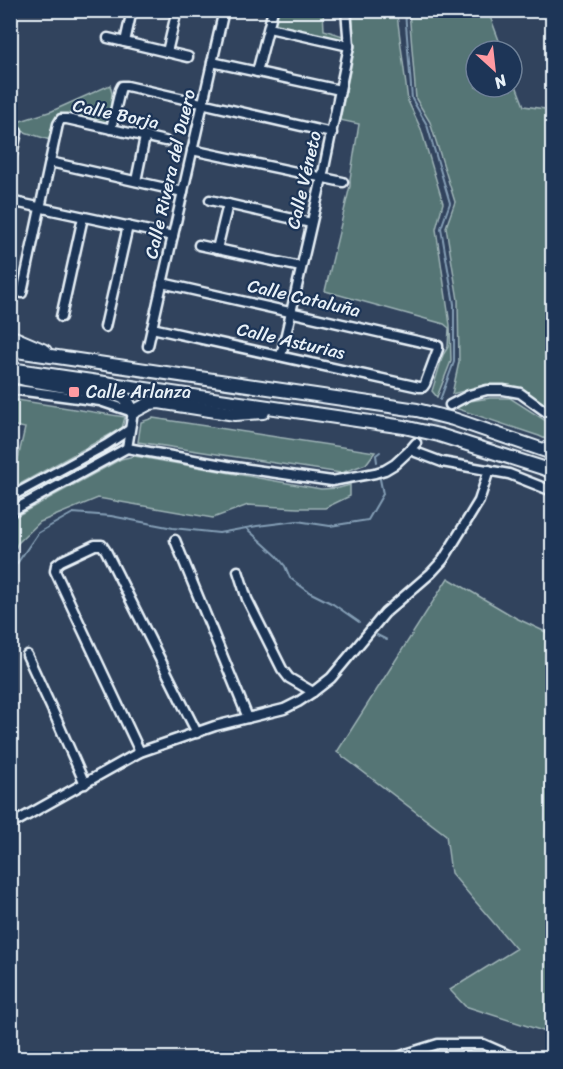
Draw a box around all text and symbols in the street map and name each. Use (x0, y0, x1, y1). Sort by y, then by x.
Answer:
north arrow (464, 39, 524, 99)
text: N (488, 66, 513, 98)
street label: Calle Rivera del Duero (135, 86, 205, 262)
street label: Calle Borja (70, 89, 162, 139)
street label: Calle Véneto (277, 128, 331, 232)
street label: Calle Cataluña (245, 270, 363, 326)
street label: Calle Asturias (234, 313, 349, 369)
place label: Calle Arlanza (86, 376, 191, 408)
marker: Calle Arlanza (67, 385, 81, 399)

